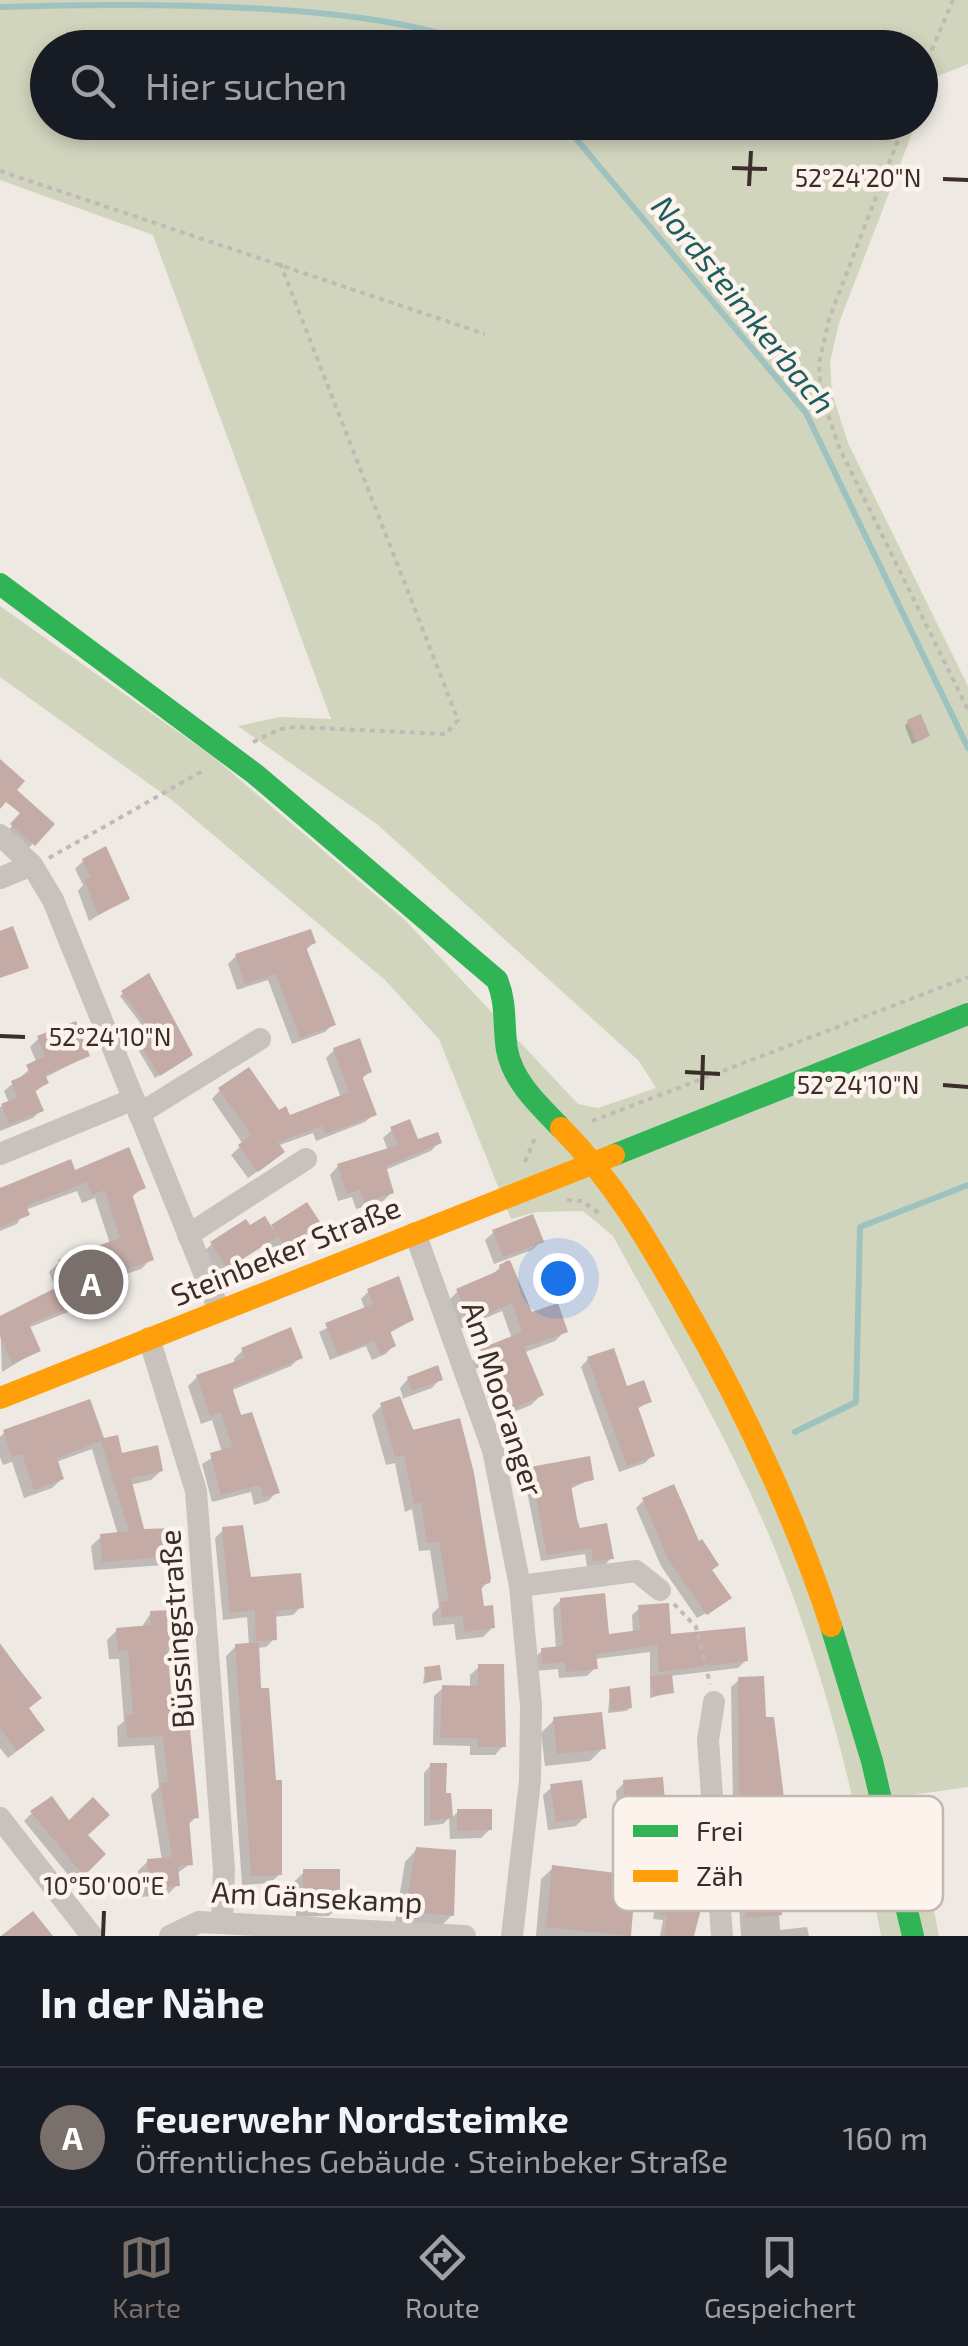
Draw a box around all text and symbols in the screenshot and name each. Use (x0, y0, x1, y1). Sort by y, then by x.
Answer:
search box (30, 30, 938, 140)
icon: search (65, 58, 120, 113)
text: Hier suchen (145, 62, 347, 108)
text: 52°24'20"N (795, 162, 921, 192)
water label: Nordsteimkerbach (645, 187, 844, 420)
text: 52°24'10"N (49, 1021, 171, 1051)
text: 52°24'10"N (797, 1069, 919, 1099)
street label: Steinbeker Straße (165, 1188, 405, 1313)
pin: A (58, 1244, 124, 1320)
your location (533, 1253, 584, 1304)
street label: Am Mooranger (455, 1296, 552, 1500)
street label: Büssingstraße (150, 1528, 200, 1730)
legend (613, 1796, 943, 1911)
text: Frei (696, 1813, 743, 1847)
text: Zäh (696, 1858, 744, 1892)
text: 10°50'00"E (44, 1870, 164, 1900)
street label: Am Gänsekamp (211, 1873, 423, 1920)
text: In der Nähe (40, 1976, 265, 2026)
text: Feuerwehr Nordsteimke (135, 2095, 569, 2141)
text: A (62, 2118, 83, 2156)
text: 160 m (842, 2118, 928, 2156)
text: Öffentliches Gebäude · Steinbeker Straße (135, 2141, 728, 2179)
tab: Karte (112, 2230, 181, 2324)
tab: Route (405, 2230, 480, 2324)
tab: Gespeichert (704, 2230, 856, 2324)

